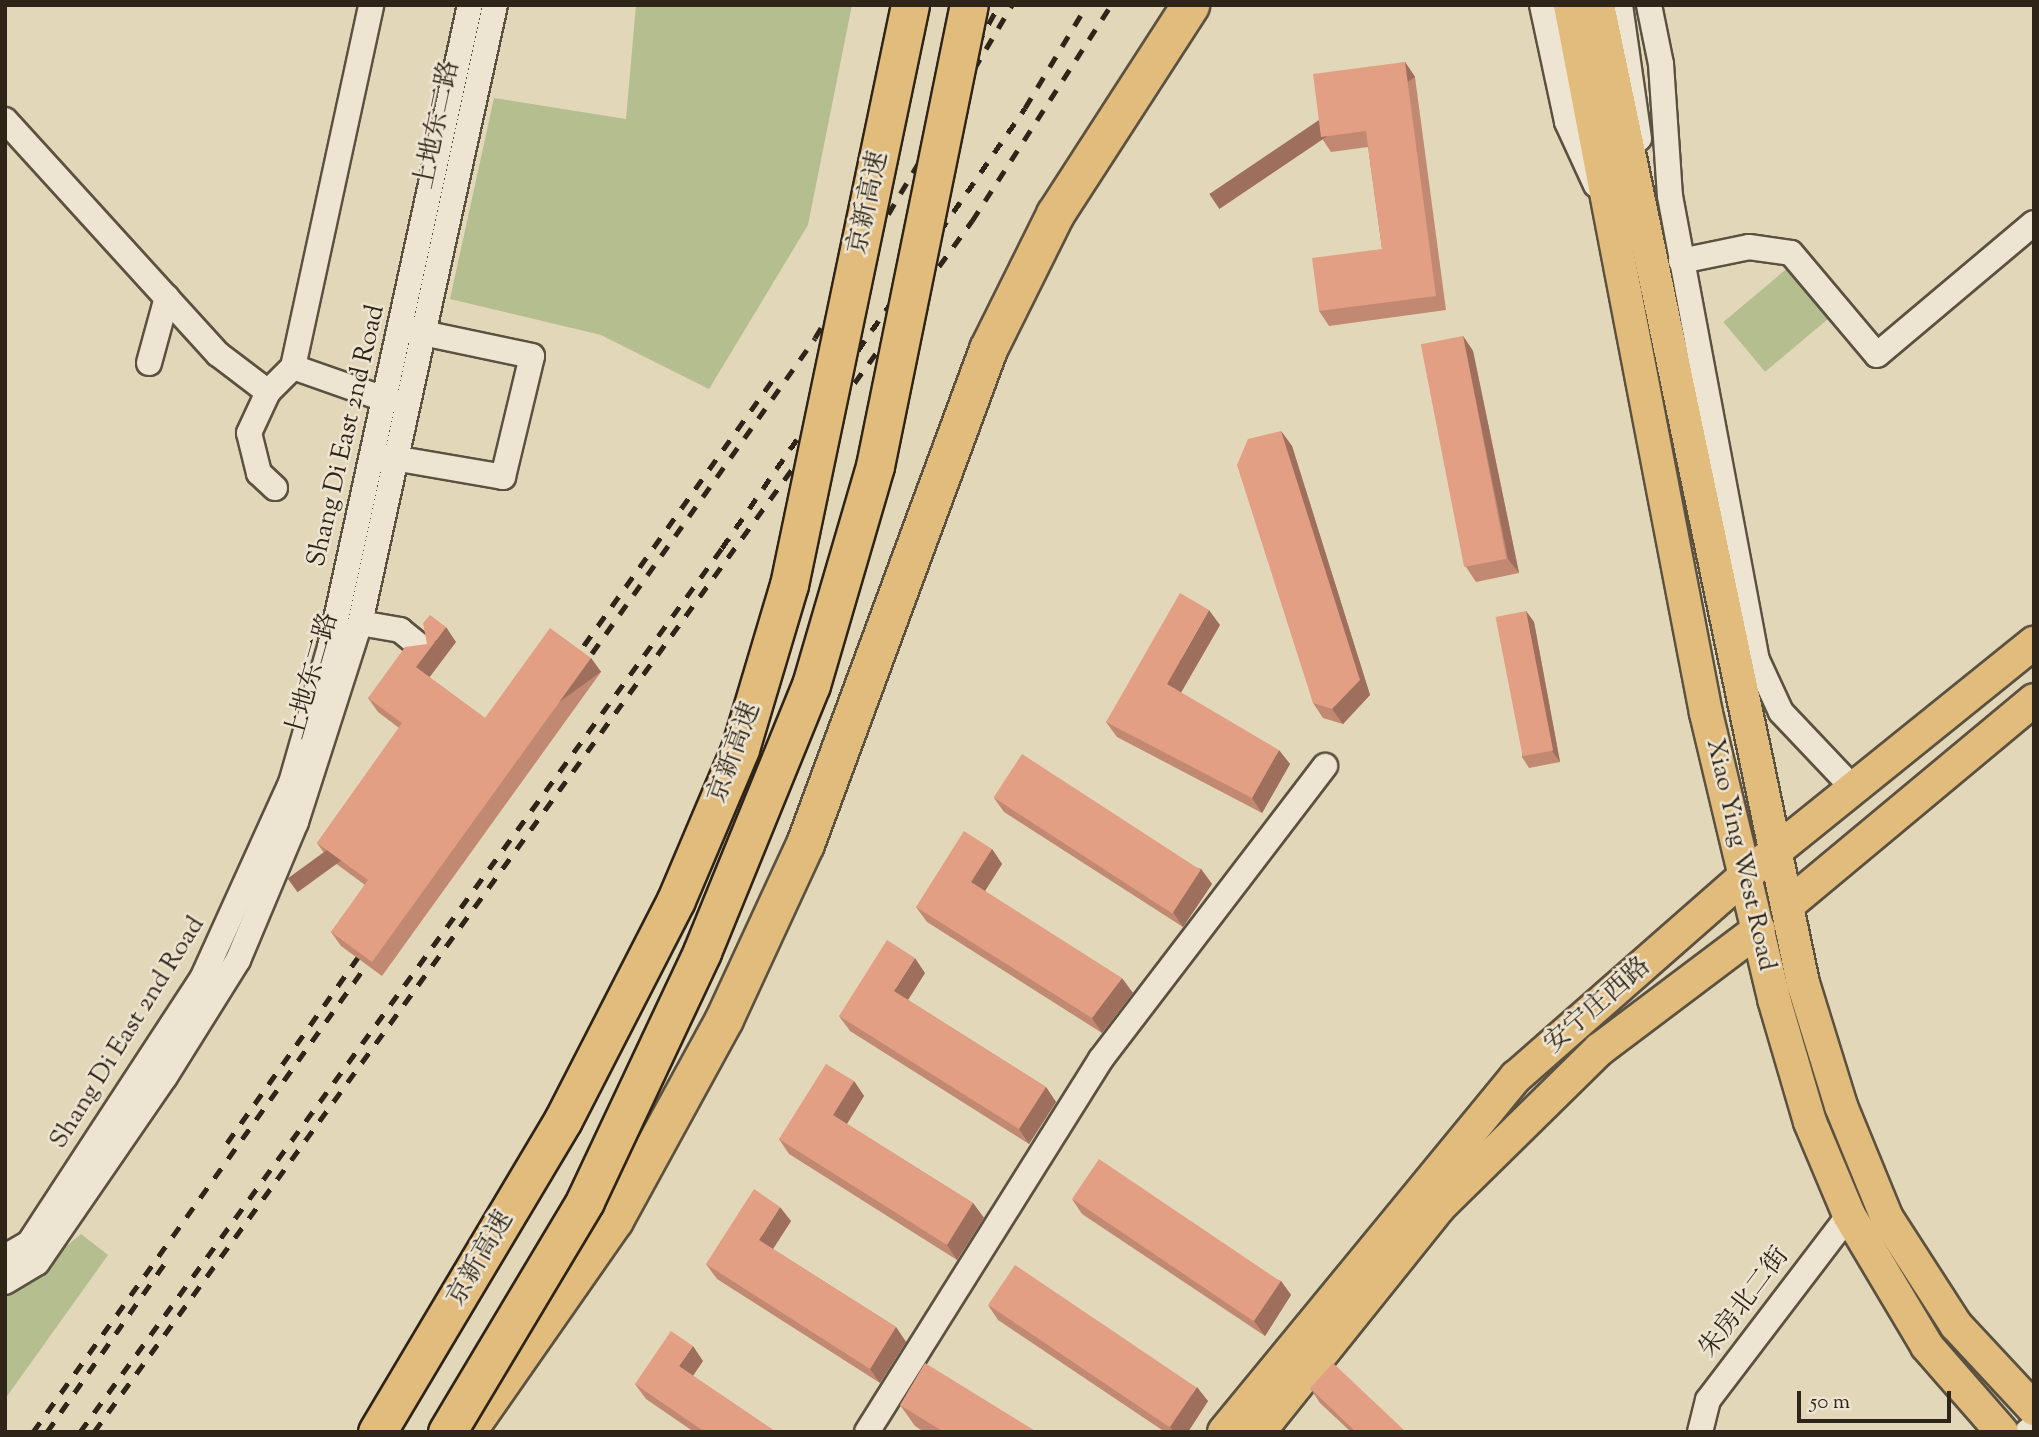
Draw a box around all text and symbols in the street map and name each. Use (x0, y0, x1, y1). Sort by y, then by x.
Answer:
street label: 上地东二路 (409, 58, 467, 192)
street label: 京新高速 (843, 149, 895, 257)
street label: Shang Di East 2nd Road (302, 302, 392, 570)
street label: 上地东二路 (280, 609, 346, 743)
street label: 京新高速 (703, 699, 767, 807)
street label: Xiao Ying West Road (1698, 736, 1782, 974)
street label: Shang Di East 2nd Road (44, 911, 212, 1155)
street label: 安宁庄西路 (1539, 952, 1657, 1060)
street label: 京新高速 (441, 1206, 521, 1312)
street label: 朱房北二街 (1693, 1242, 1797, 1364)
scale bar (1801, 1378, 1955, 1422)
text: 50 m (1810, 1388, 1850, 1418)

